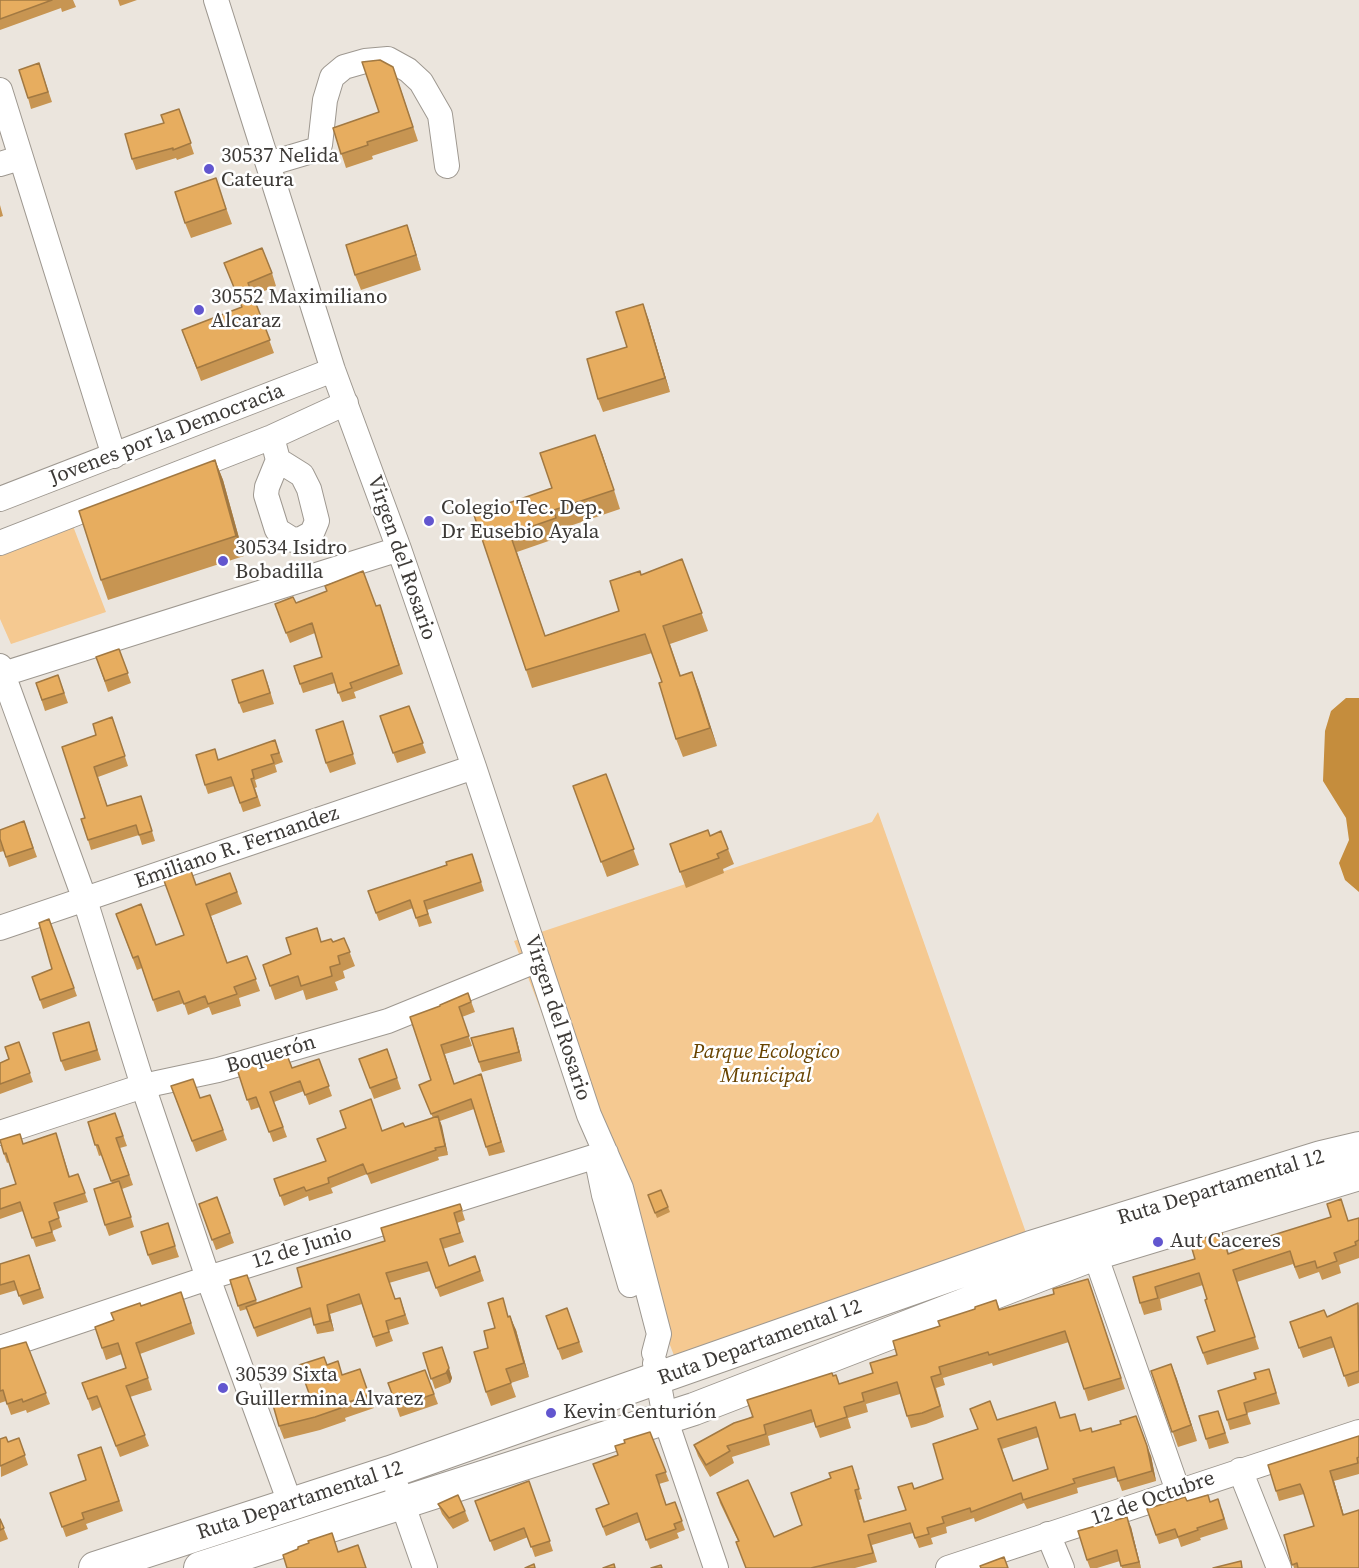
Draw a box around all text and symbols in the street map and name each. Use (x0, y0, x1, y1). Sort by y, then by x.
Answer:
place label: 30537 Nelida Cateura (221, 144, 339, 194)
marker: 30537 Nelida Cateura (202, 162, 216, 176)
place label: 30552 Maximiliano Alcaraz (211, 285, 387, 335)
marker: 30552 Maximiliano Alcaraz (192, 303, 206, 317)
street label: Jovenes por la Democracia (46, 379, 288, 491)
street label: Virgen del Rosario (361, 472, 441, 644)
place label: Colegio Tec. Dep. Dr Eusebio Ayala (441, 496, 603, 546)
marker: Colegio Tec. Dep. Dr Eusebio Ayala (422, 514, 436, 528)
place label: 30534 Isidro Bobadilla (235, 536, 347, 586)
marker: 30534 Isidro Bobadilla (216, 554, 230, 568)
street label: Emiliano R. Fernandez (132, 801, 342, 895)
street label: Virgen del Rosario (518, 932, 596, 1104)
street label: Boquerón (223, 1030, 319, 1080)
park label: Parque Ecologico Municipal (692, 1040, 840, 1090)
street label: Ruta Departamental 12 (1115, 1145, 1327, 1231)
street label: 12 de Junio (249, 1221, 355, 1275)
place label: Aut Caceres (1170, 1229, 1281, 1255)
marker: Aut Caceres (1151, 1235, 1165, 1249)
street label: Ruta Departamental 12 (655, 1294, 865, 1392)
place label: 30539 Sixta Guillermina Alvarez (235, 1363, 423, 1413)
marker: 30539 Sixta Guillermina Alvarez (216, 1381, 230, 1395)
place label: Kevin Centurión (563, 1400, 717, 1426)
marker: Kevin Centurión (544, 1406, 558, 1420)
street label: Ruta Departamental 12 (194, 1456, 406, 1546)
street label: 12 de Octubre (1088, 1466, 1218, 1532)

